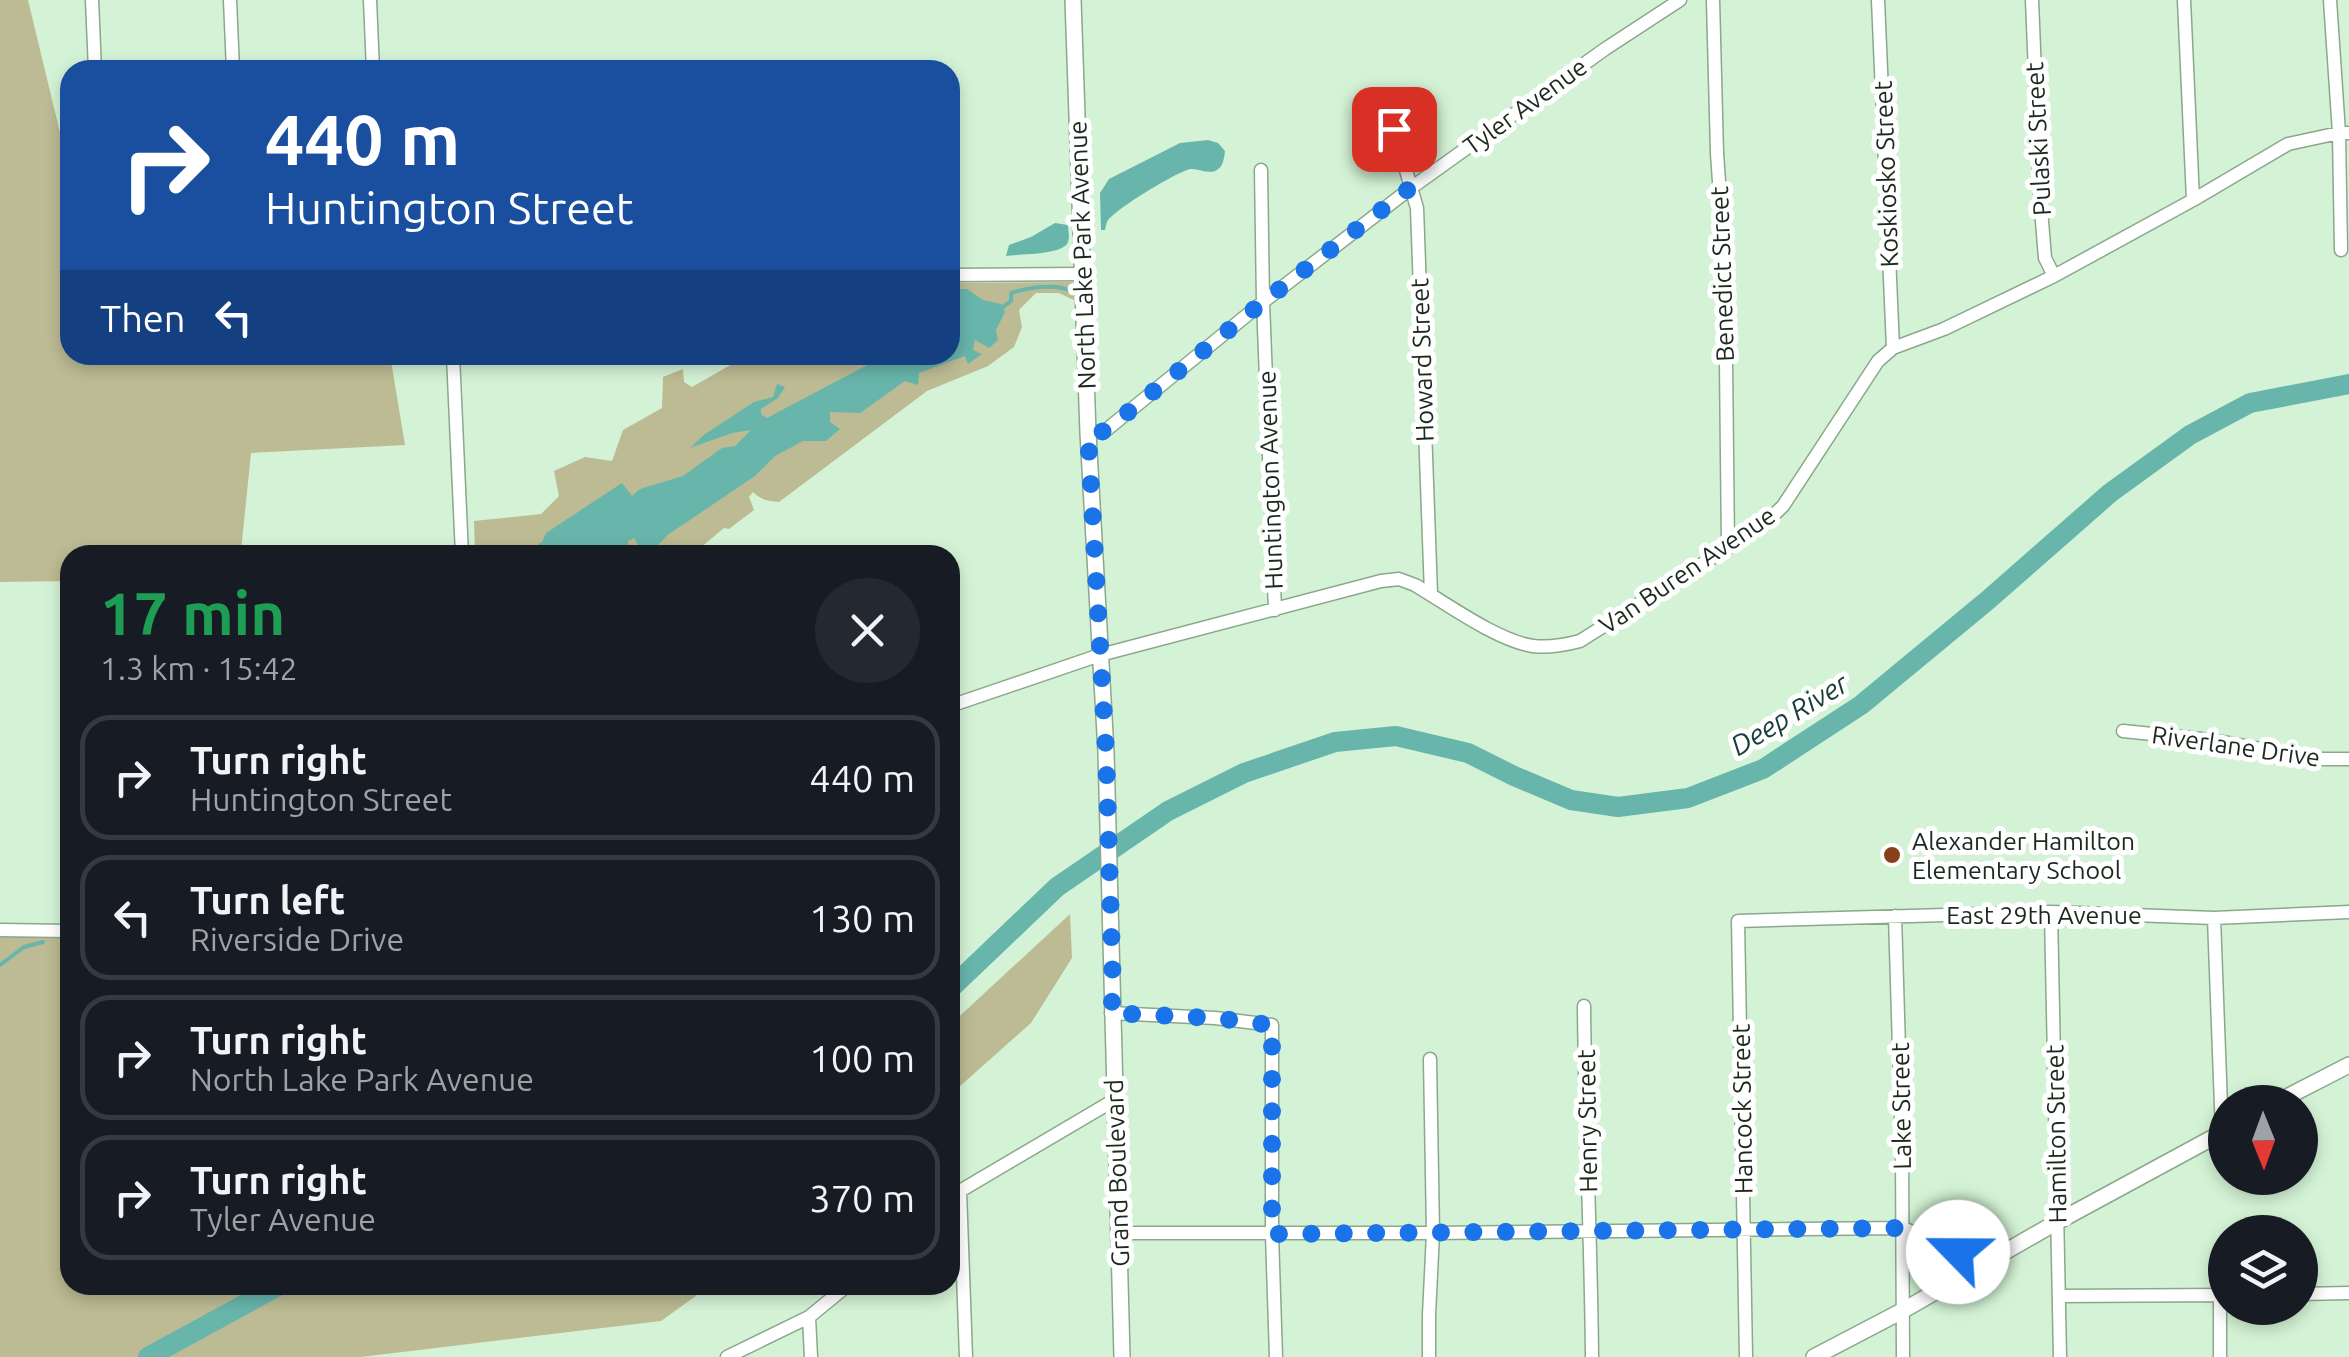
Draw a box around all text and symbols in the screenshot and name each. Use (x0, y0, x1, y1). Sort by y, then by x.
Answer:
street label: Tyler Avenue (1458, 52, 1592, 160)
street label: Pulaski Street (2020, 61, 2056, 217)
street label: Koskiosko Street (1869, 80, 1903, 268)
pin (1352, 87, 1437, 172)
icon: right (100, 100, 230, 230)
text: 440 m (265, 100, 460, 178)
icon: arrive (1367, 102, 1422, 157)
street label: North Lake Park Avenue (1063, 120, 1101, 390)
text: Huntington Street (265, 182, 634, 233)
street label: Benedict Street (1705, 186, 1739, 362)
street label: Howard Street (1405, 277, 1439, 442)
icon: left (206, 290, 261, 345)
text: Then (100, 297, 186, 339)
street label: Huntington Avenue (1252, 370, 1288, 590)
street label: Van Buren Avenue (1594, 501, 1780, 639)
button: close (815, 578, 920, 683)
text: 17 min (100, 579, 285, 646)
text: 1.3 km · 15:42 (100, 650, 298, 686)
water label: Deep River (1725, 666, 1854, 761)
street label: Riverlane Drive (2150, 720, 2322, 772)
text: Turn right (190, 739, 367, 781)
icon: right (105, 750, 160, 805)
text: 440 m (809, 757, 915, 799)
text: Huntington Street (190, 781, 452, 817)
place label: Alexander Hamilton Elementary School (1912, 827, 2135, 884)
marker: Alexander Hamilton Elementary School (1881, 844, 1903, 866)
text: Turn left (190, 879, 345, 921)
icon: left (105, 890, 160, 945)
text: 130 m (809, 897, 915, 939)
street label: East 29th Avenue (1946, 901, 2142, 929)
text: Riverside Drive (190, 921, 404, 957)
text: Turn right (190, 1019, 367, 1061)
street label: Hancock Street (1727, 1023, 1757, 1194)
icon: right (105, 1030, 160, 1085)
text: 100 m (809, 1037, 915, 1079)
street label: Lake Street (1886, 1042, 1916, 1170)
street label: Hamilton Street (2040, 1044, 2072, 1224)
street label: Henry Street (1572, 1049, 1602, 1193)
text: North Lake Park Avenue (190, 1061, 534, 1097)
street label: Grand Boulevard (1100, 1079, 1134, 1267)
north arrow (2208, 1085, 2318, 1195)
map controls (2208, 1085, 2318, 1325)
text: Turn right (190, 1159, 367, 1201)
icon: right (105, 1170, 160, 1225)
text: 370 m (809, 1177, 915, 1219)
position arrow (1906, 1200, 2010, 1304)
text: Tyler Avenue (190, 1201, 376, 1237)
button: layers (2208, 1215, 2318, 1325)

